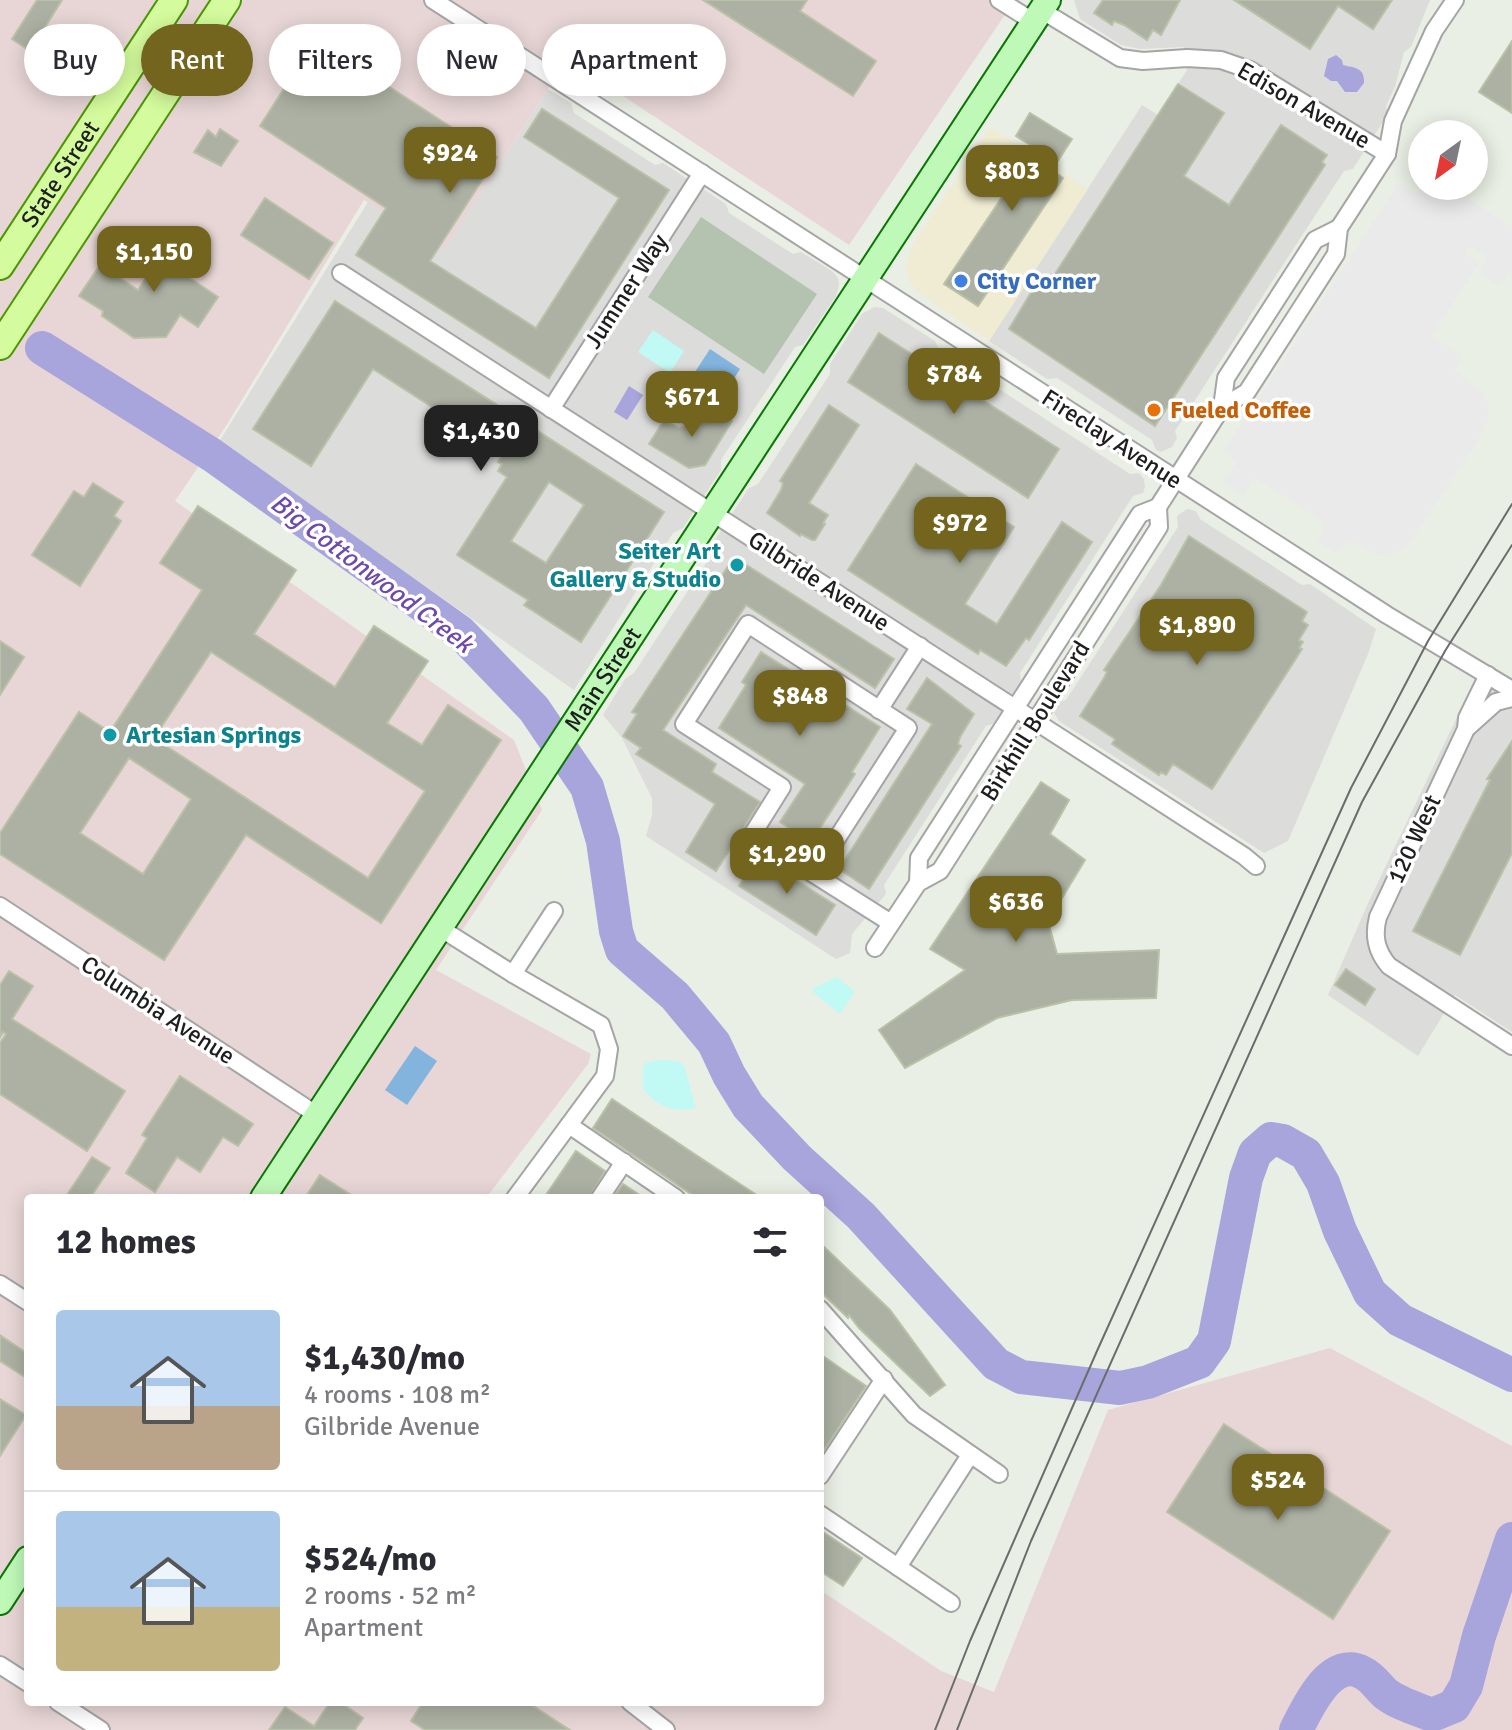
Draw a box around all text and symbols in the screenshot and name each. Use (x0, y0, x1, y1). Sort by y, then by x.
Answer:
chip: Buy (24, 24, 125, 96)
chip: Rent (141, 24, 253, 96)
chip: Filters (269, 24, 401, 96)
chip: New (417, 24, 526, 96)
chip: Apartment (542, 24, 726, 96)
street label: Edison Avenue (1232, 55, 1376, 155)
street label: State Street (14, 115, 106, 233)
north arrow (1408, 120, 1488, 200)
map controls (1408, 120, 1488, 200)
pin: $924 (403, 127, 497, 195)
text: $924 (422, 137, 478, 169)
pin: $803 (965, 145, 1059, 213)
text: $803 (984, 155, 1040, 187)
pin: $1,150 (89, 226, 219, 294)
street label: Jummer Way (578, 228, 674, 354)
text: $1,150 (115, 236, 193, 268)
place label: City Corner (977, 266, 1097, 296)
marker: City Corner (952, 272, 970, 290)
pin: $784 (907, 348, 1001, 416)
text: $784 (926, 358, 982, 390)
pin: $671 (645, 371, 739, 439)
text: $671 (664, 381, 720, 413)
street label: Fireclay Avenue (1036, 383, 1188, 495)
place label: Fueled Coffee (1170, 395, 1311, 425)
marker: Fueled Coffee (1145, 401, 1163, 419)
pin: $1,430 (416, 405, 546, 473)
text: $1,430 (442, 415, 520, 447)
water label: Big Cottonwood Creek (264, 487, 480, 662)
pin: $972 (913, 497, 1007, 565)
text: $972 (932, 507, 988, 539)
street label: Gilbride Avenue (743, 524, 895, 638)
place label: Seiter Art Gallery & Studio (550, 536, 721, 594)
marker: Seiter Art Gallery & Studio (728, 556, 746, 574)
pin: $1,890 (1132, 599, 1262, 667)
text: $1,890 (1158, 609, 1236, 641)
street label: Main Street (558, 621, 648, 737)
street label: Birkhill Boulevard (974, 635, 1096, 807)
pin: $848 (753, 670, 847, 738)
text: $848 (772, 680, 828, 712)
place label: Artesian Springs (126, 720, 301, 750)
marker: Artesian Springs (101, 726, 119, 744)
street label: 120 West (1380, 790, 1448, 888)
pin: $1,290 (722, 828, 852, 896)
text: $1,290 (748, 838, 826, 870)
pin: $636 (969, 876, 1063, 944)
text: $636 (988, 886, 1044, 918)
street label: Columbia Avenue (75, 949, 241, 1071)
icon: filters (748, 1220, 792, 1264)
text: 12 homes (56, 1221, 196, 1263)
text: $1,430/mo (304, 1337, 465, 1379)
icon: home (120, 1342, 216, 1438)
text: 4 rooms · 108 m² (304, 1379, 491, 1411)
text: Gilbride Avenue (304, 1411, 480, 1443)
pin: $524 (1231, 1454, 1325, 1522)
text: $524 (1250, 1464, 1306, 1496)
text: $524/mo (304, 1538, 437, 1580)
icon: home (120, 1543, 216, 1639)
text: 2 rooms · 52 m² (304, 1580, 477, 1612)
text: Apartment (304, 1612, 423, 1644)

